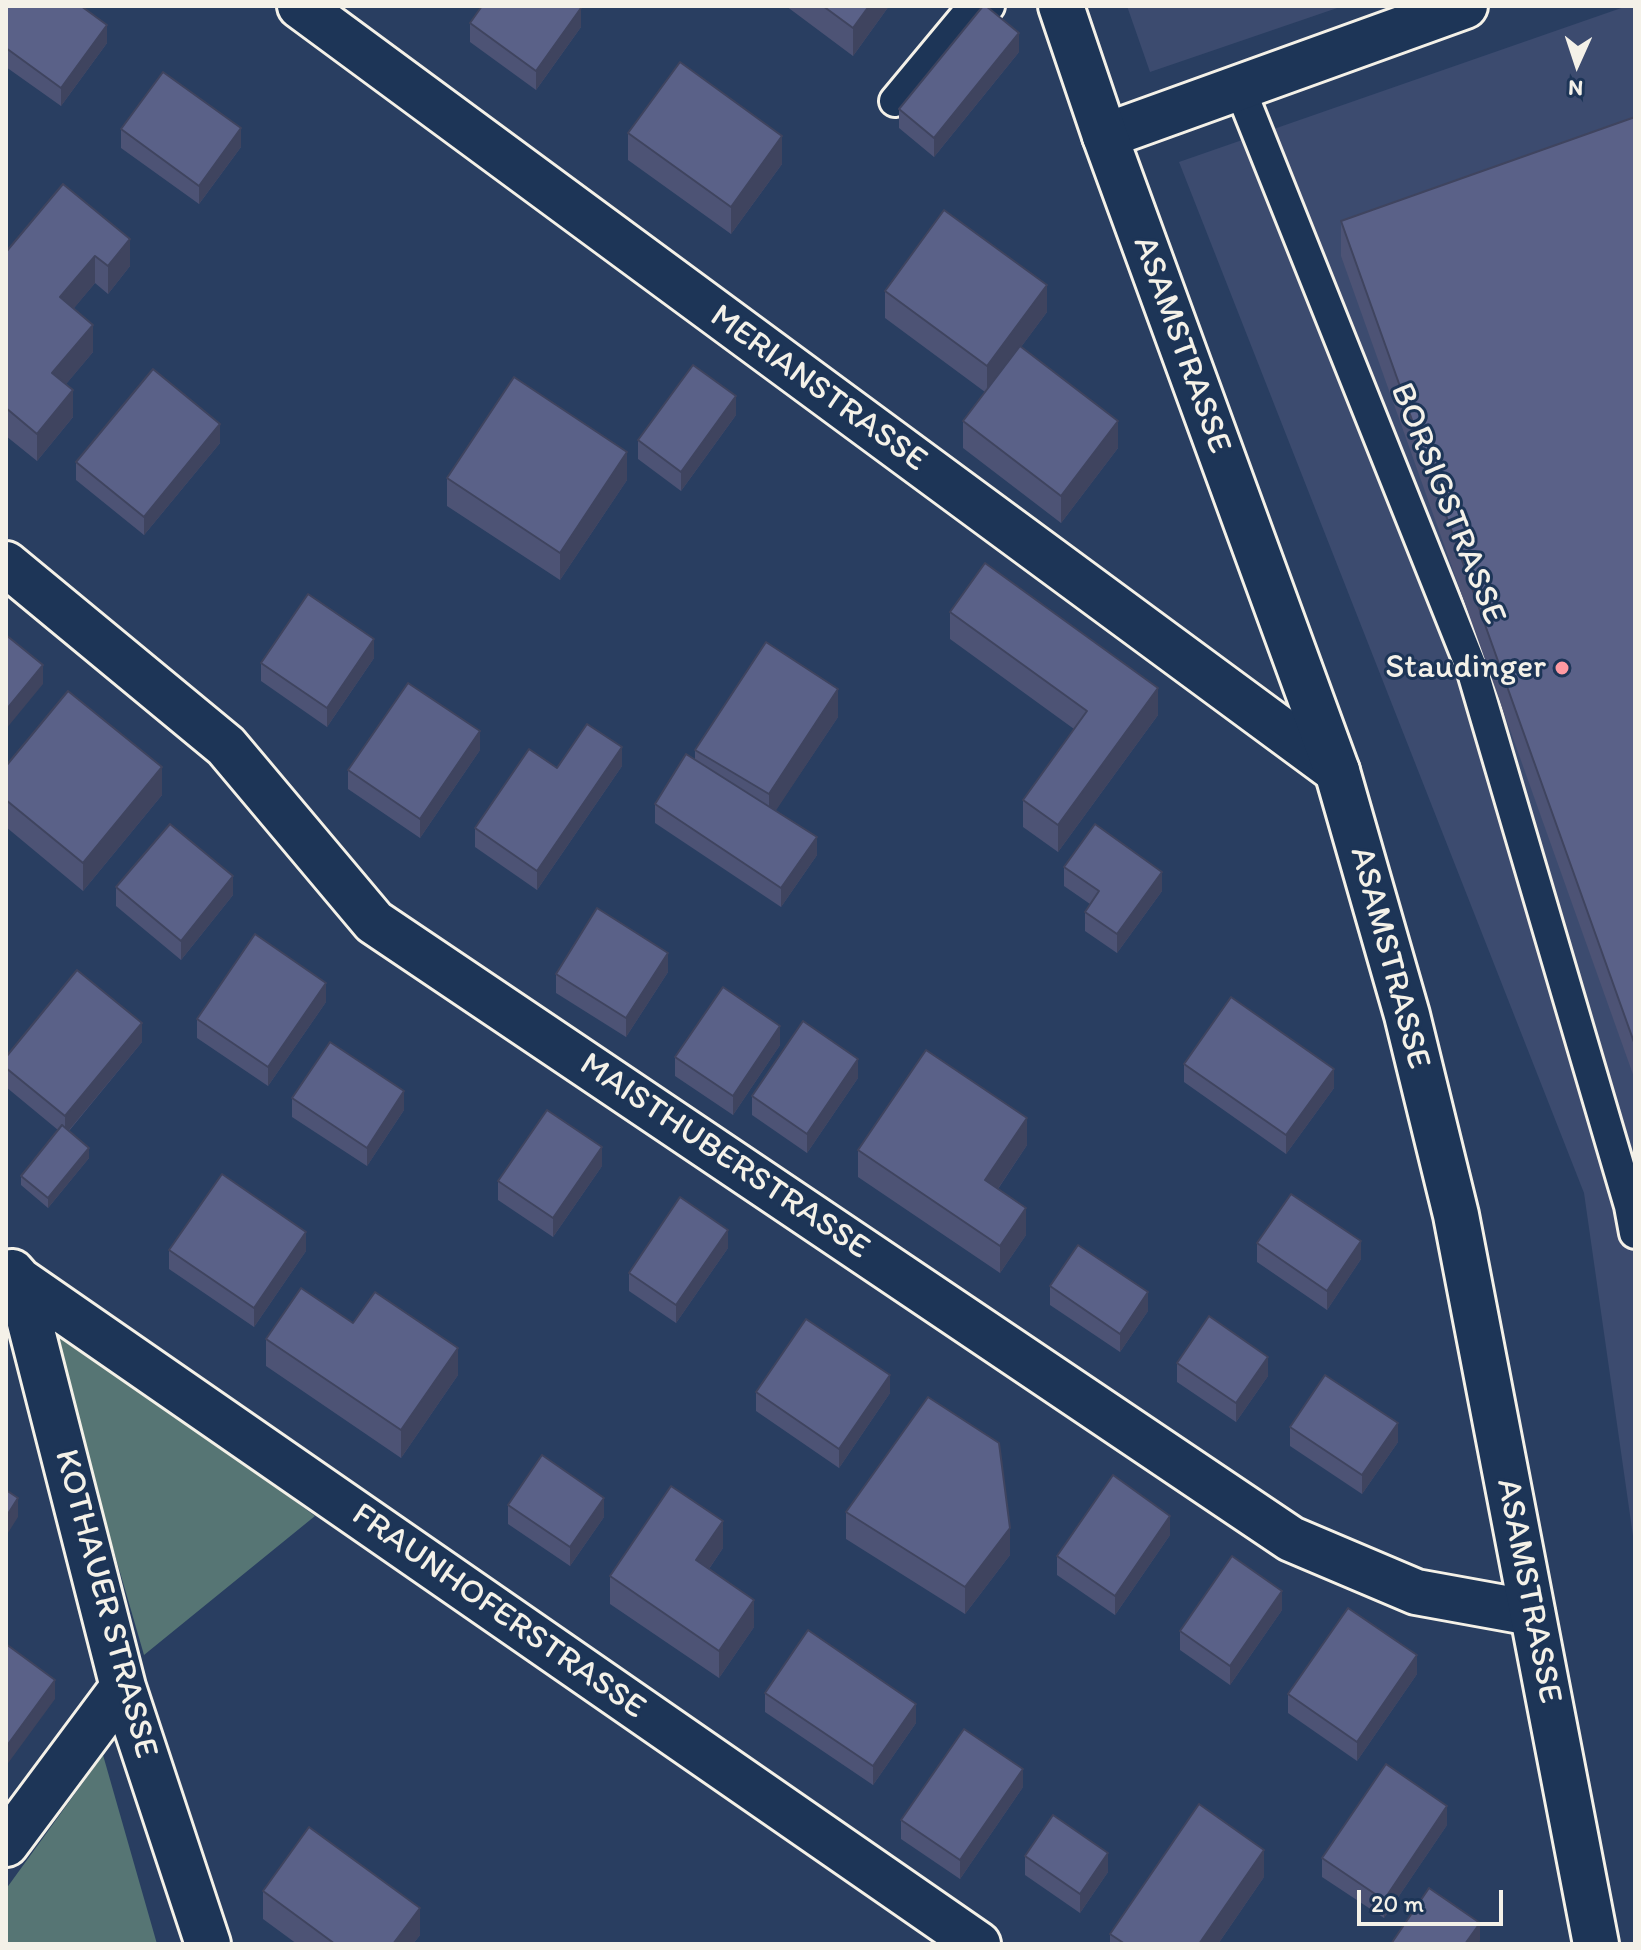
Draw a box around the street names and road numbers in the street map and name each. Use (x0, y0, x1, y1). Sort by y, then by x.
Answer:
street label: ASAMSTRASSE (1123, 231, 1239, 459)
street label: MERIANSTRASSE (702, 297, 934, 481)
street label: BORSIGSTRASSE (1380, 377, 1514, 631)
street label: ASAMSTRASSE (1340, 843, 1438, 1073)
street label: MAISTHUBERSTRASSE (571, 1045, 877, 1269)
street label: KOTHAUER STRASSE (44, 1445, 166, 1763)
street label: ASAMSTRASSE (1486, 1475, 1570, 1707)
street label: FRAUNHOFERSTRASSE (343, 1495, 653, 1729)

